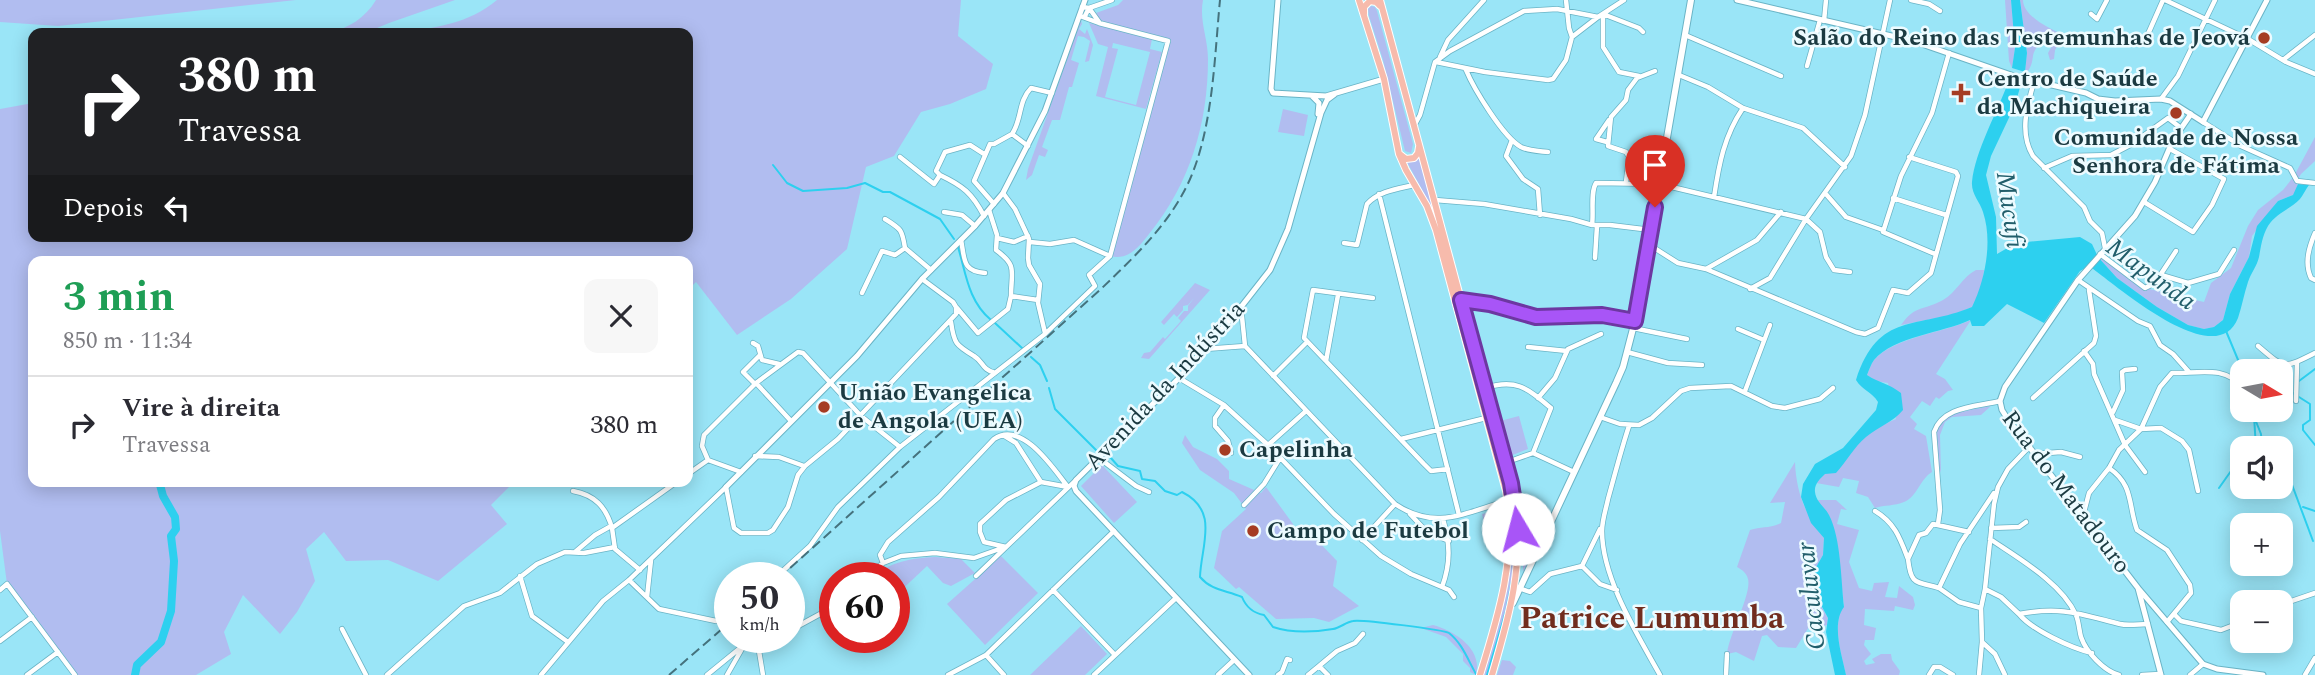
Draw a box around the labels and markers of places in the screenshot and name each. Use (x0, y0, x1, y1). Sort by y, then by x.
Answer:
place label: Salão do Reino das Testemunhas de Jeová (1793, 20, 2251, 56)
marker: Salão do Reino das Testemunhas de Jeová (2256, 30, 2272, 46)
place label: Centro de Saúde da Machiqueira (1977, 61, 2158, 125)
marker: Centro de Saúde da Machiqueira (1951, 83, 1971, 103)
marker: Comunidade de Nossa Senhora de Fátima (2168, 105, 2184, 121)
place label: Comunidade de Nossa Senhora de Fátima (2054, 120, 2299, 184)
pin (1625, 135, 1685, 207)
place label: União Evangelica de Angola (UEA) (838, 375, 1032, 439)
marker: União Evangelica de Angola (UEA) (816, 399, 832, 415)
place label: Capelinha (1239, 432, 1353, 468)
marker: Capelinha (1217, 442, 1233, 458)
place label: Campo de Futebol (1267, 513, 1469, 549)
marker: Campo de Futebol (1245, 523, 1261, 539)

